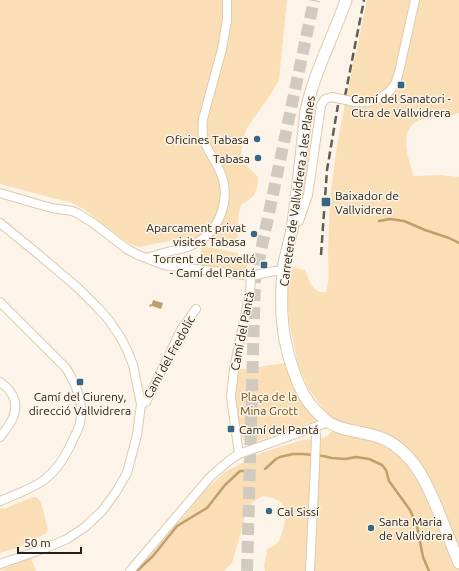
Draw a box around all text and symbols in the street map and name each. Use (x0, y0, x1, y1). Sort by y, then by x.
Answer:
marker: Camí del Sanatori - Ctra de Vallvidrera (396, 80, 406, 90)
place label: Camí del Sanatori - Ctra de Vallvidrera (351, 92, 452, 119)
street label: Carretera de Vallvidrera a les Planes (277, 95, 317, 287)
place label: Oficines Tabasa (165, 133, 249, 146)
marker: Oficines Tabasa (252, 134, 262, 144)
place label: Tabasa (213, 152, 250, 165)
marker: Tabasa (253, 153, 263, 163)
place label: Baixador de Vallvidrera (335, 189, 399, 216)
marker: Baixador de Vallvidrera (320, 196, 332, 208)
place label: Aparcament privat visites Tabasa (146, 221, 246, 248)
marker: Aparcament privat visites Tabasa (249, 229, 259, 239)
place label: Torrent del Rovelló - Camí del Pantá (153, 252, 256, 279)
marker: Torrent del Rovelló - Camí del Pantá (259, 260, 269, 270)
street label: Camí del Pantà (228, 290, 256, 372)
street label: Camí del Fredolic (141, 313, 197, 400)
marker: Camí del Ciureny, direcció Vallvidrera (75, 377, 85, 387)
place label: Camí del Ciureny, direcció Vallvidrera (29, 390, 131, 417)
park label: Plaça de la Mina Grott (240, 390, 298, 417)
place label: Camí del Pantá (239, 423, 319, 436)
marker: Camí del Pantá (226, 424, 236, 434)
place label: Cal Sissí (277, 505, 320, 518)
marker: Cal Sissí (264, 506, 274, 516)
place label: Santa Maria de Vallvidrera (379, 515, 453, 542)
marker: Santa Maria de Vallvidrera (366, 523, 376, 533)
scale bar (18, 529, 81, 555)
text: 50 m (24, 536, 51, 549)

